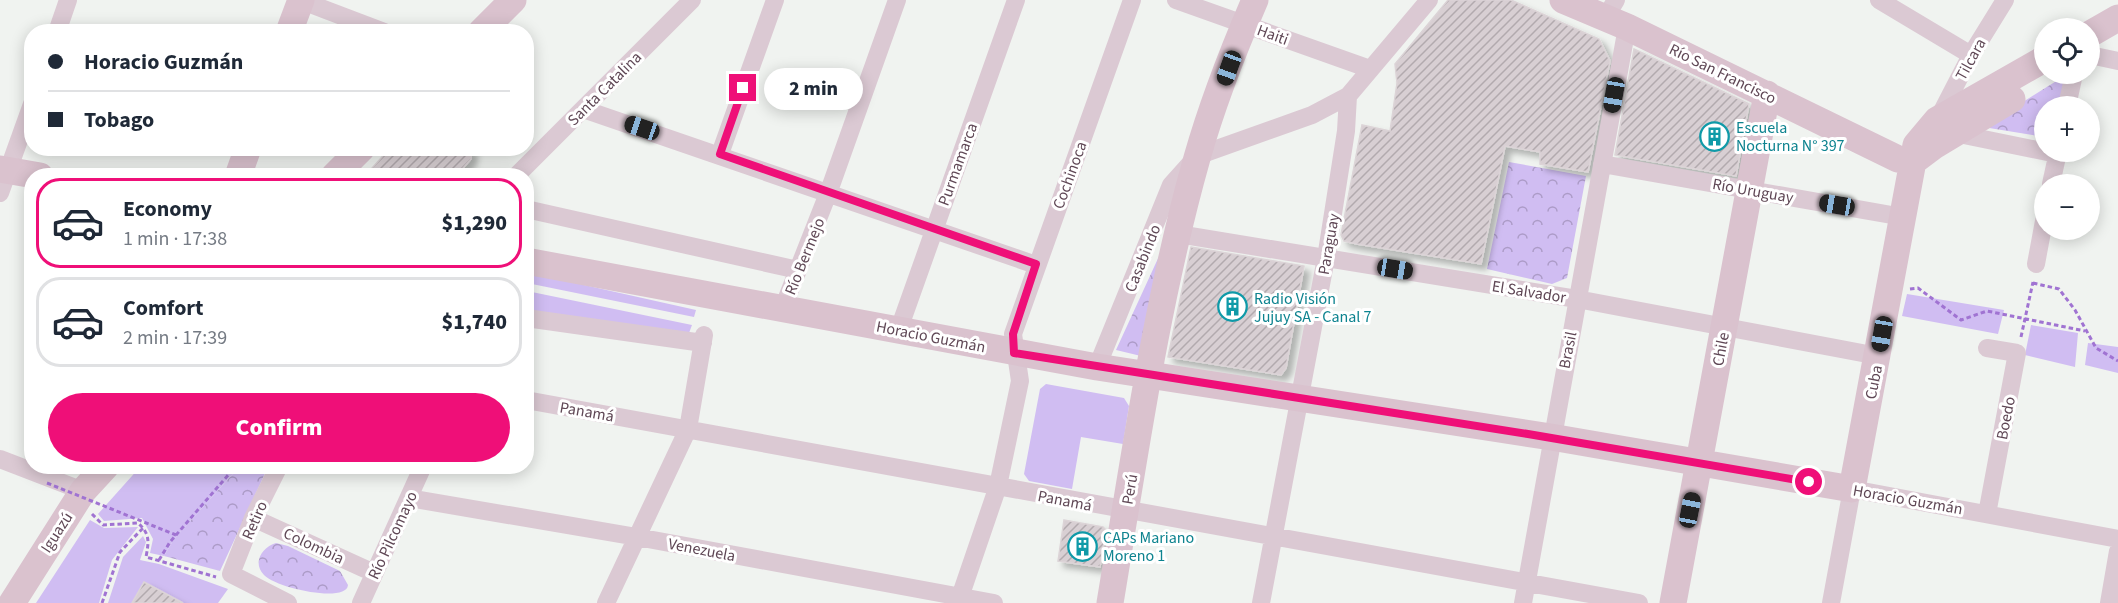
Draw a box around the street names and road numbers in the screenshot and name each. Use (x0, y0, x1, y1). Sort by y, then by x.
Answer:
street label: Haiti (1254, 19, 1291, 51)
street label: Tilcara (1950, 34, 1991, 85)
street label: Río San Francisco (1665, 38, 1780, 109)
street label: Santa Catalina (563, 47, 647, 131)
street label: Purmamarca (933, 120, 983, 209)
street label: Cochinoca (1048, 139, 1092, 212)
street label: Río Uruguay (1711, 173, 1796, 209)
street label: Paraguay (1313, 211, 1345, 277)
street label: Río Bermejo (779, 214, 830, 298)
street label: Casabindo (1119, 221, 1166, 295)
street label: El Salvador (1490, 275, 1568, 309)
street label: Horacio Guzmán (874, 316, 987, 358)
street label: Brasil (1554, 330, 1582, 371)
street label: Chile (1707, 330, 1735, 368)
street label: Cuba (1860, 363, 1888, 401)
street label: Boedo (1991, 395, 2021, 442)
street label: Panamá (558, 396, 616, 428)
street label: Perú (1116, 472, 1143, 506)
street label: Horacio Guzmán (1851, 480, 1964, 520)
street label: Panamá (1036, 485, 1094, 517)
street label: Río Pilcomayo (363, 488, 423, 583)
street label: Retiro (237, 498, 273, 543)
street label: Iguazú (36, 508, 78, 557)
street label: Colombia (280, 522, 348, 570)
street label: Venezuela (666, 533, 737, 567)

